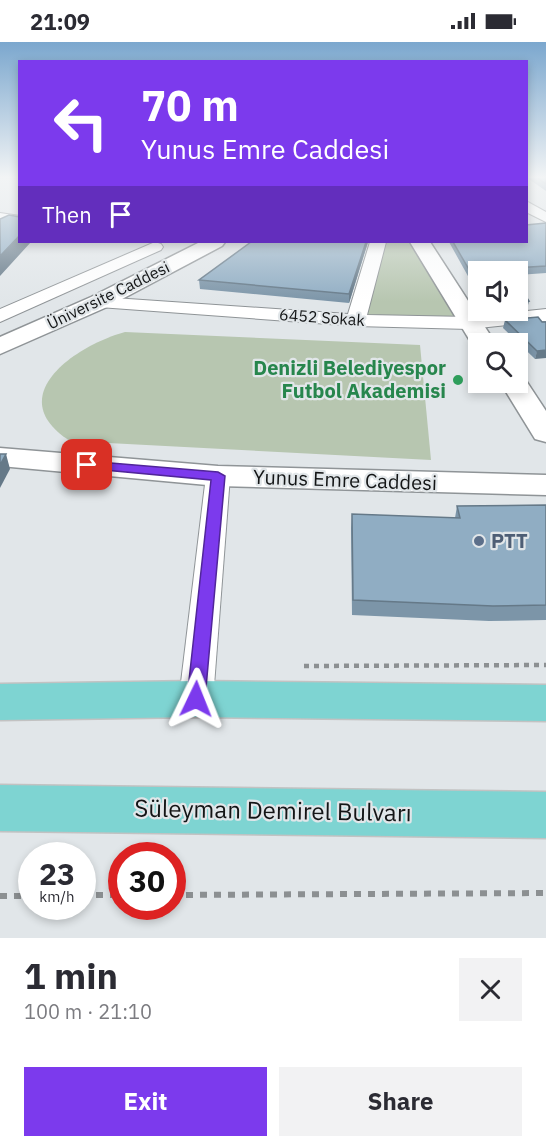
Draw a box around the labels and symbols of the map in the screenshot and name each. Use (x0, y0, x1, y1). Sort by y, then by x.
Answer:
street label: Üniversite Caddesi (43, 257, 173, 333)
street label: 6452 Sokak (279, 304, 366, 330)
place label: Denizli Belediyespor Futbol Akademisi (253, 354, 446, 404)
marker: Denizli Belediyespor Futbol Akademisi (451, 373, 465, 387)
pin (61, 439, 112, 490)
street label: Yunus Emre Caddesi (253, 463, 437, 496)
place label: PTT (491, 527, 528, 554)
marker: PTT (472, 534, 486, 548)
position arrow (164, 667, 228, 731)
street label: Süleyman Demirel Bulvarı (134, 792, 412, 828)
speed limit sign: 30 (108, 842, 186, 920)

